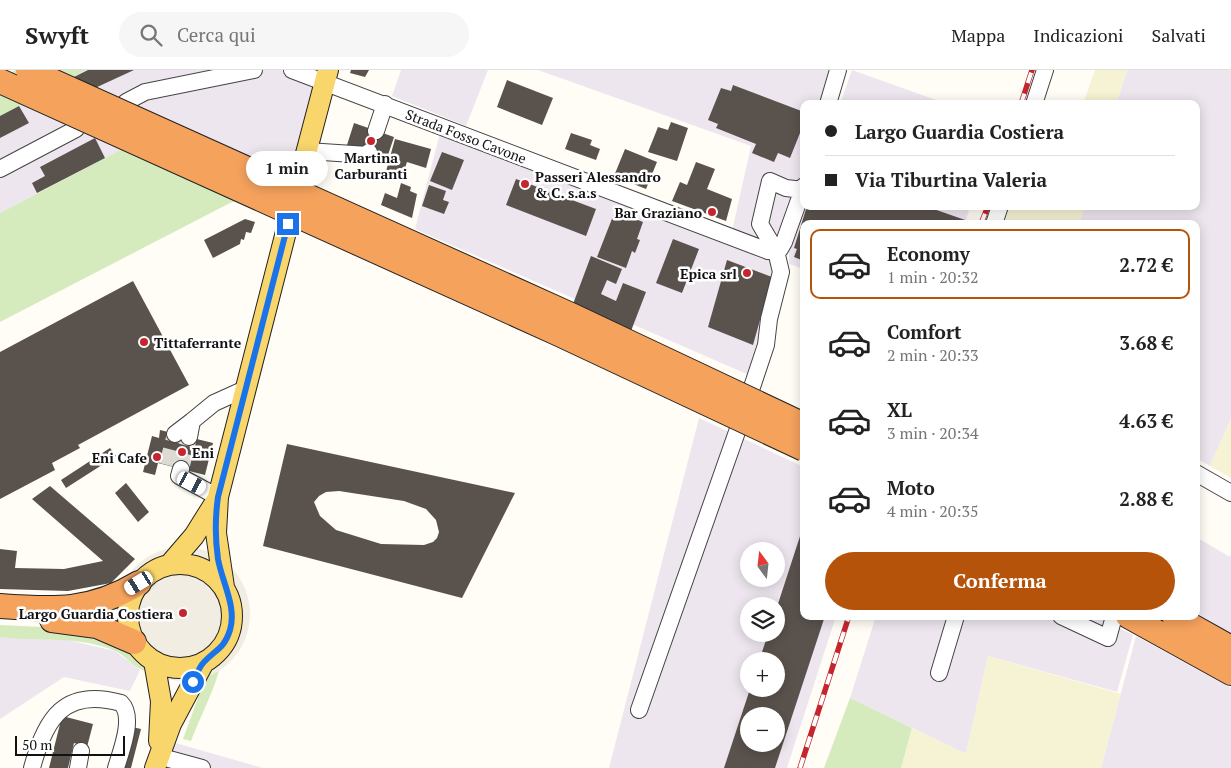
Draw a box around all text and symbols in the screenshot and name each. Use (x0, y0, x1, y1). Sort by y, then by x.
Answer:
search box (119, 12, 469, 57)
text: Swyft (25, 19, 89, 51)
icon: search (137, 21, 165, 49)
text: Cerca qui (177, 22, 256, 47)
text: Mappa (951, 23, 1005, 47)
text: Indicazioni (1033, 23, 1124, 47)
text: Salvati (1152, 23, 1206, 47)
street label: Strada Fosso Cavone (403, 104, 529, 168)
text: Largo Guardia Costiera (855, 119, 1064, 144)
marker: Martina Carburanti (365, 135, 377, 147)
place label: Martina Carburanti (335, 148, 408, 183)
callout: 1 min (247, 152, 329, 186)
text: 1 min (265, 157, 309, 179)
place label: Passeri Alessandro & C. s.a.s (535, 167, 661, 202)
text: Via Tiburtina Valeria (855, 167, 1047, 192)
marker: Passeri Alessandro & C. s.a.s (519, 178, 531, 190)
place label: Bar Graziano (615, 203, 702, 222)
marker: Bar Graziano (706, 206, 718, 218)
route end (277, 213, 299, 235)
text: Economy (887, 241, 970, 266)
icon: car (827, 242, 872, 287)
text: 2.72 € (1119, 252, 1173, 277)
place label: Epica srl (680, 264, 737, 283)
text: 1 min · 20:32 (887, 266, 979, 288)
marker: Epica srl (741, 267, 753, 279)
text: Comfort (887, 319, 962, 344)
icon: car (827, 320, 872, 365)
text: 3.68 € (1119, 330, 1173, 355)
place label: Tittaferrante (154, 333, 242, 352)
marker: Tittaferrante (138, 336, 150, 348)
text: 2 min · 20:33 (887, 344, 979, 366)
text: XL (887, 397, 912, 422)
icon: car (827, 398, 872, 443)
text: 4.63 € (1119, 408, 1173, 433)
text: 3 min · 20:34 (887, 422, 979, 444)
place label: Eni (192, 443, 214, 462)
marker: Eni (176, 446, 188, 458)
place label: Eni Cafe (92, 448, 147, 467)
marker: Eni Cafe (151, 451, 163, 463)
car (175, 470, 208, 496)
text: Moto (887, 475, 935, 500)
icon: car (827, 476, 872, 521)
text: 2.88 € (1119, 486, 1173, 511)
text: 4 min · 20:35 (887, 500, 979, 522)
north arrow (740, 542, 785, 588)
map controls (740, 542, 785, 752)
button: Conferma (825, 552, 1175, 610)
car (122, 569, 155, 597)
button: layers (740, 597, 785, 642)
place label: Largo Guardia Costiera (19, 604, 173, 623)
marker: Largo Guardia Costiera (177, 607, 189, 619)
button: + (740, 652, 785, 697)
route start (182, 671, 204, 693)
button: − (740, 707, 785, 752)
scale bar (15, 733, 125, 756)
text: 50 m (22, 735, 52, 754)

